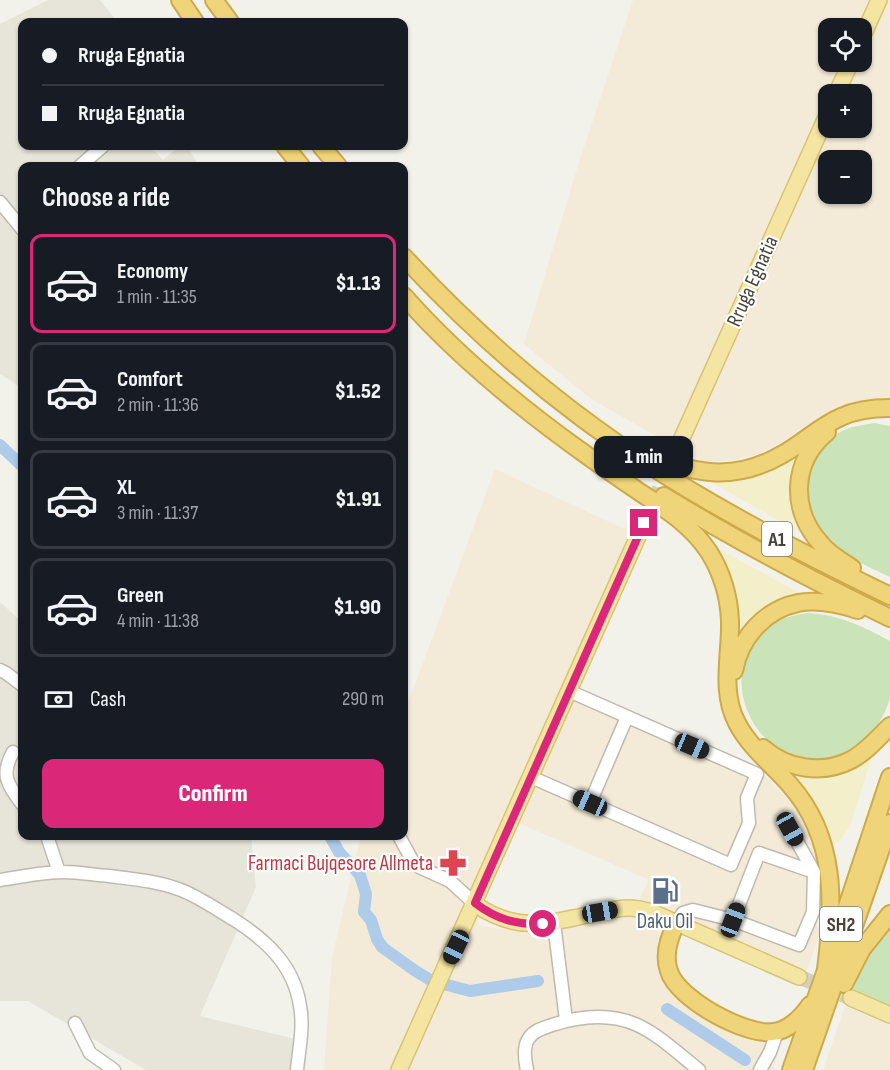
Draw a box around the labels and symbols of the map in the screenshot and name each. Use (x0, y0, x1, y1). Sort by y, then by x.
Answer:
street label: Rruga Egnatia (721, 232, 784, 330)
callout: 1 min (594, 436, 694, 478)
route end (630, 509, 657, 536)
road number: A1 (762, 522, 792, 556)
car (672, 731, 712, 761)
car (570, 787, 610, 819)
car (773, 809, 807, 849)
pharmacy icon: Farmaci Bujqesore Allmeta (438, 848, 468, 878)
place label: Farmaci Bujqesore Allmeta (248, 851, 433, 876)
fuel station icon: Daku Oil (650, 876, 680, 906)
car (581, 900, 619, 924)
car (718, 900, 748, 940)
road number: SH2 (820, 907, 862, 941)
place label: Daku Oil (637, 909, 693, 934)
route start (529, 910, 556, 937)
car (440, 927, 472, 967)

